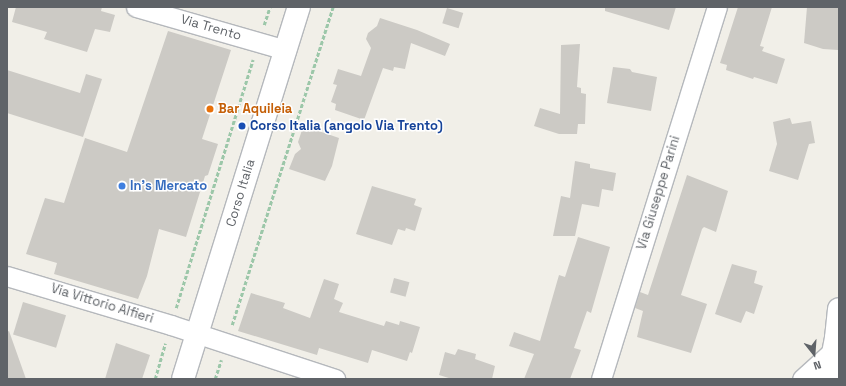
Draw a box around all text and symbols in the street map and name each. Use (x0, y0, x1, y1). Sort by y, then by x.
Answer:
street label: Via Trento (179, 12, 243, 44)
place label: Bar Aquileia (218, 101, 293, 117)
marker: Bar Aquileia (205, 104, 215, 114)
place label: Corso Italia (angolo Via Trento) (250, 118, 443, 134)
marker: Corso Italia (angolo Via Trento) (237, 121, 247, 131)
street label: Via Giuseppe Parini (634, 134, 684, 252)
street label: Corso Italia (223, 157, 259, 229)
place label: In's Mercato (130, 178, 207, 194)
marker: In's Mercato (117, 181, 127, 191)
street label: Via Vittorio Alfieri (49, 281, 155, 327)
north arrow (794, 334, 834, 374)
text: N (812, 358, 823, 373)

